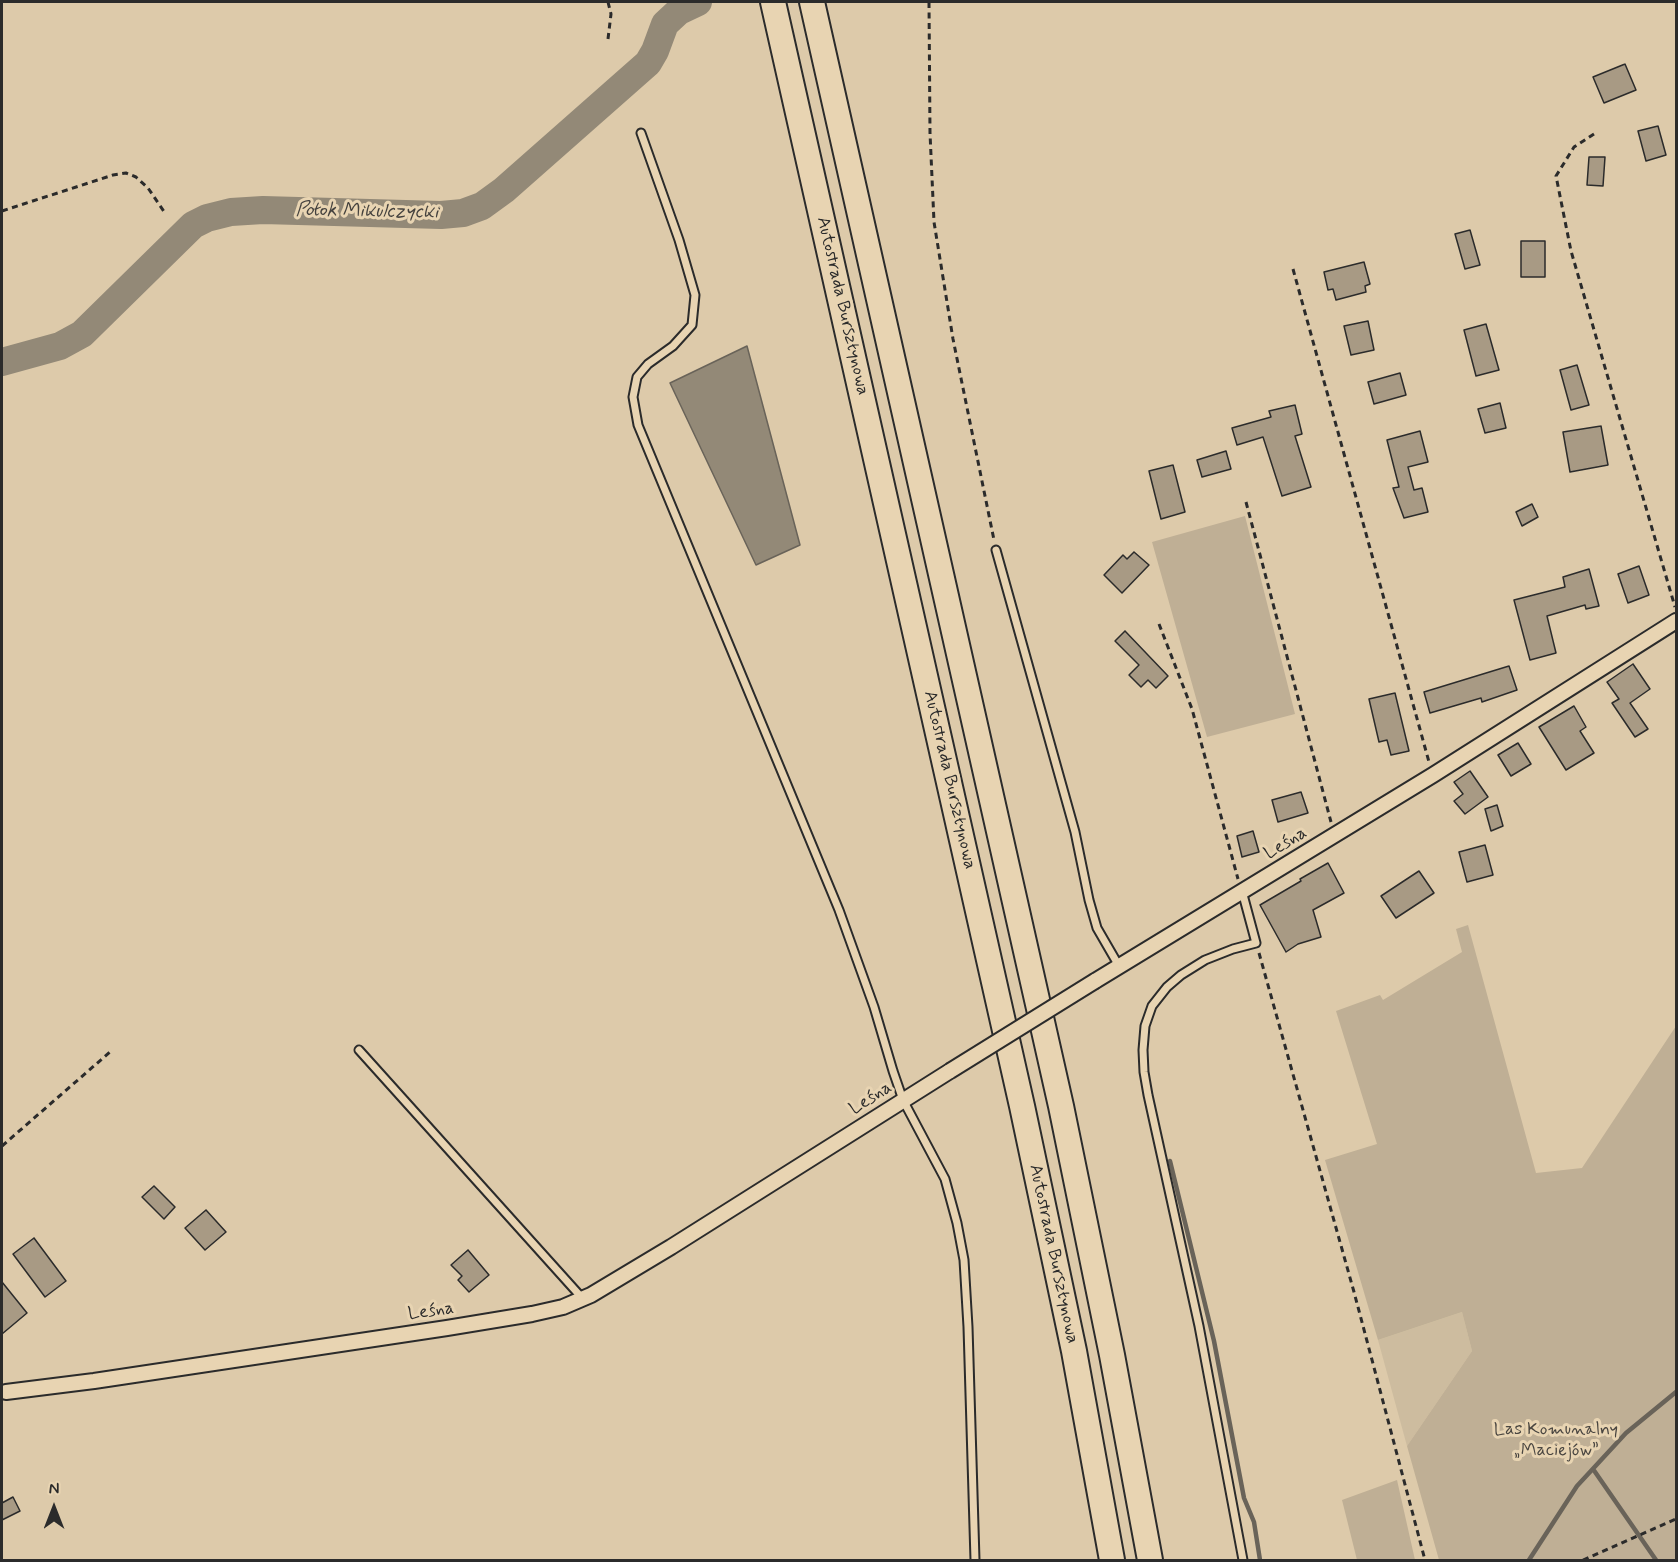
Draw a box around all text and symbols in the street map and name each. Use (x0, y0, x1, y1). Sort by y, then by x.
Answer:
water label: Potok Mikulczycki (295, 199, 439, 225)
street label: Autostrada Bursztynowa (811, 215, 873, 397)
street label: Autostrada Bursztynowa (918, 689, 980, 871)
street label: Leśna (1261, 823, 1311, 865)
street label: Leśna (846, 1077, 896, 1121)
street label: Autostrada Bursztynowa (1023, 1163, 1083, 1345)
street label: Leśna (407, 1298, 455, 1326)
park label: Las Komunalny „Maciejów” (1494, 1419, 1618, 1462)
north arrow (24, 1478, 84, 1538)
text: N (49, 1479, 59, 1500)

